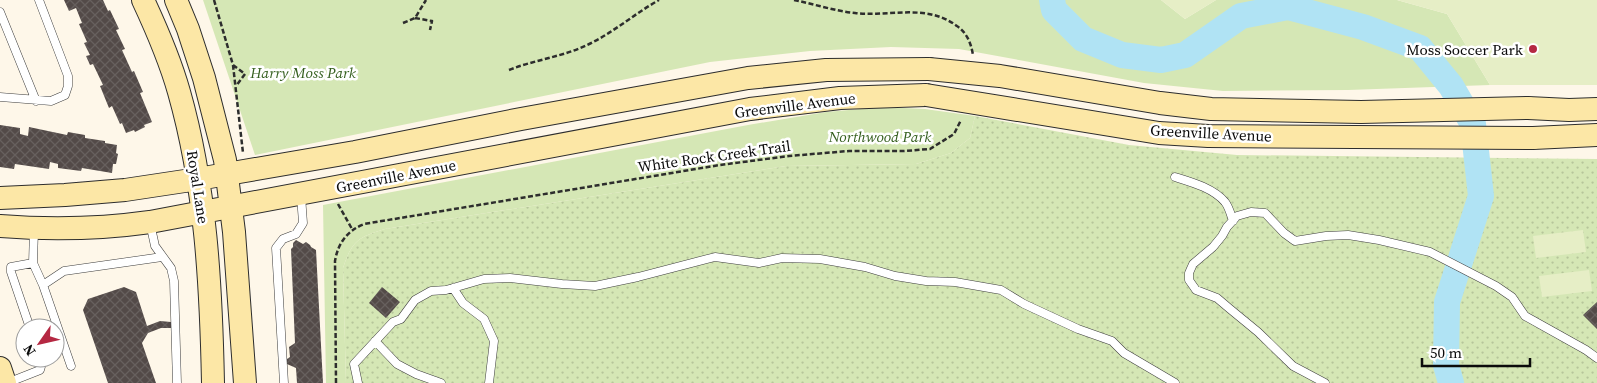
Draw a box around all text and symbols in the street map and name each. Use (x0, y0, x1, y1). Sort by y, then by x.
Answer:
place label: Moss Soccer Park (1406, 39, 1524, 60)
marker: Moss Soccer Park (1527, 43, 1539, 55)
park label: Harry Moss Park (249, 62, 357, 83)
street label: Greenville Avenue (733, 87, 857, 123)
street label: Greenville Avenue (1150, 119, 1273, 147)
park label: Northwood Park (828, 126, 932, 147)
street label: White Rock Creek Trail (636, 135, 792, 177)
street label: Royal Lane (182, 149, 214, 226)
street label: Greenville Avenue (334, 154, 458, 198)
north arrow (15, 318, 65, 368)
scale bar (1422, 336, 1530, 368)
text: N (18, 340, 40, 360)
text: 50 m (1430, 342, 1462, 363)

